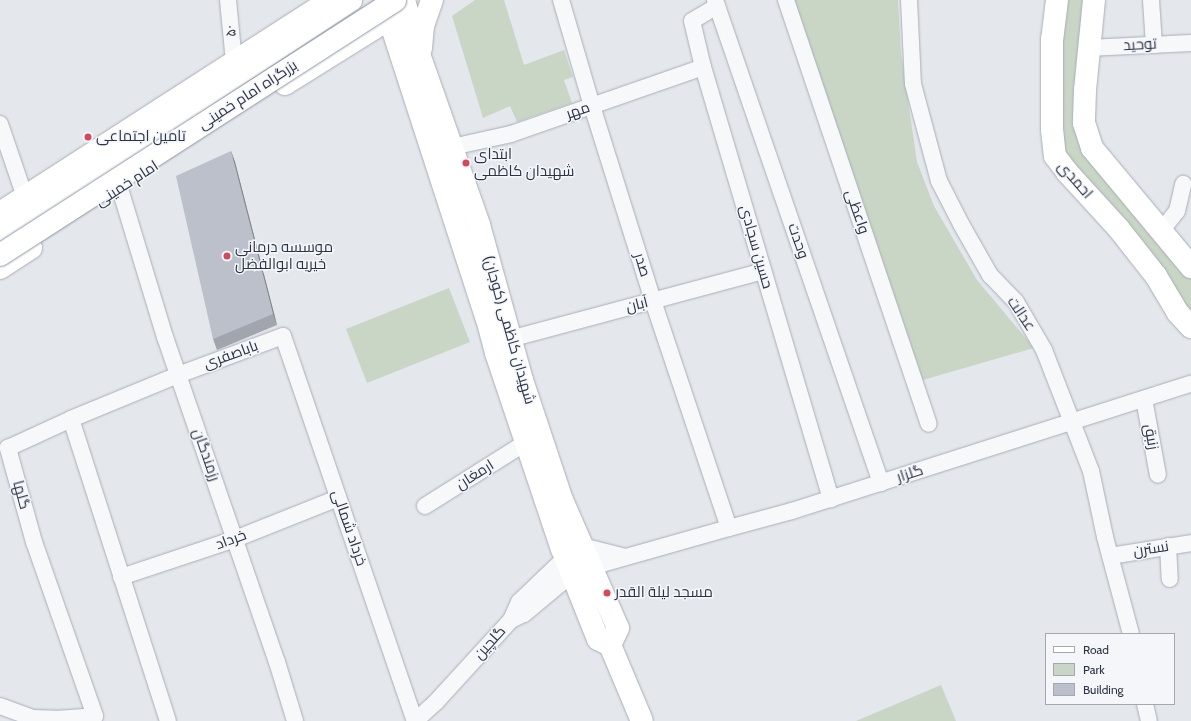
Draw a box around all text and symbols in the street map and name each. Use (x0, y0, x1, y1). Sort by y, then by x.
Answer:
street label: ۵۰ (221, 24, 241, 38)
street label: توحید (1123, 35, 1157, 55)
street label: بزرگراه امام خمینی (195, 56, 301, 134)
street label: مهر (564, 99, 592, 123)
place label: تامین اجتماعی (96, 128, 186, 146)
marker: تامین اجتماعی (83, 132, 93, 142)
place label: ابتدای شهیدان کاظمی (474, 145, 574, 180)
street label: امام خمینی (92, 157, 162, 211)
marker: ابتدای شهیدان کاظمی (461, 158, 471, 168)
street label: احمدی (1054, 158, 1096, 202)
street label: واعظی (841, 188, 873, 236)
street label: حسین سجادی (735, 203, 777, 291)
street label: وحدت (784, 221, 812, 261)
place label: موسسه درمانی خیریه ابوالفضل (235, 238, 333, 273)
marker: موسسه درمانی خیریه ابوالفضل (222, 251, 232, 261)
street label: صدر (630, 251, 654, 279)
street label: شهیدان کاظمی (کوجان) (479, 253, 539, 407)
street label: عدالت (1003, 293, 1039, 335)
street label: آبان (624, 294, 650, 316)
street label: باباصفری (201, 337, 261, 373)
street label: زنبق (1140, 423, 1162, 451)
street label: رزمندگان (189, 426, 223, 484)
street label: ارمغان (453, 456, 497, 494)
street label: گلزار (894, 461, 926, 487)
street label: گلها (9, 479, 33, 511)
street label: خرداد شمالی (328, 488, 370, 568)
street label: خرداد (213, 526, 249, 554)
street label: نسترن (1132, 537, 1170, 561)
place label: مسجد لیلة القدر (615, 584, 713, 602)
marker: مسجد لیلة القدر (602, 588, 612, 598)
street label: گلچین (470, 623, 510, 663)
legend (1045, 633, 1175, 705)
text: Road (1083, 642, 1109, 657)
text: Park (1083, 662, 1105, 677)
text: Building (1083, 682, 1124, 697)

